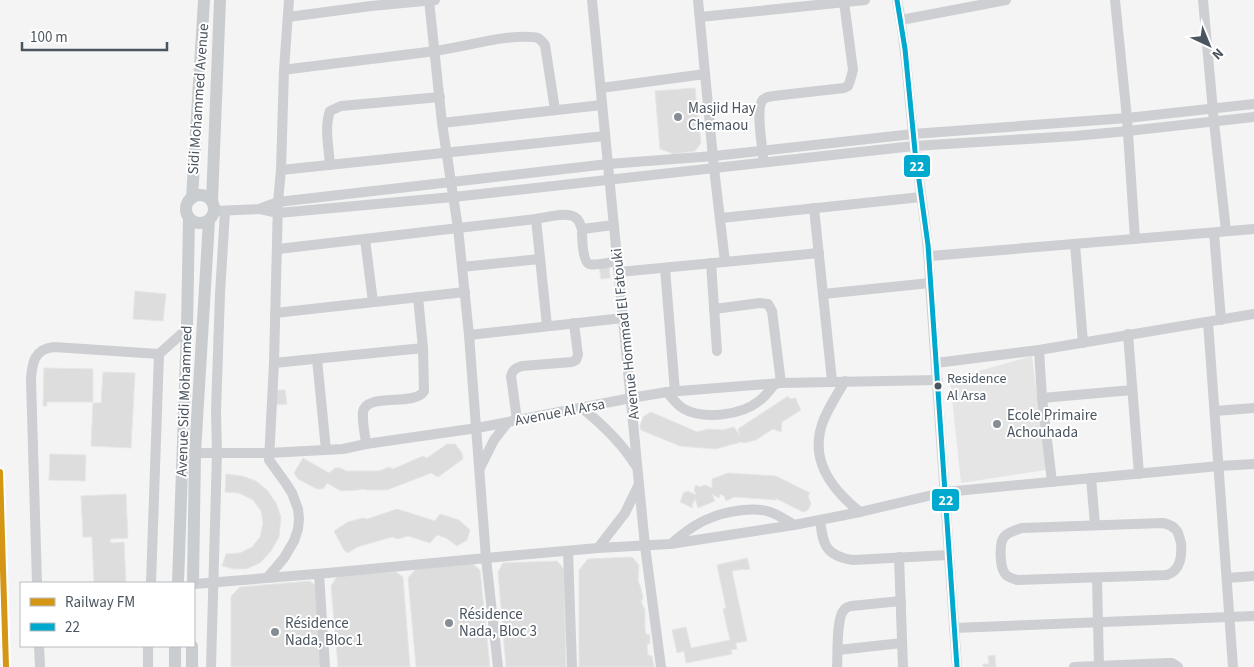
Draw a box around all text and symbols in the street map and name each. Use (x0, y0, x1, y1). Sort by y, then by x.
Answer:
scale bar (22, 20, 168, 52)
north arrow (1184, 20, 1234, 70)
street label: Sidi Mohammed Avenue (183, 23, 214, 175)
text: 100 m (30, 27, 68, 48)
text: N (1207, 43, 1228, 64)
place label: Masjid Hay Chemaou (688, 98, 756, 136)
marker: Masjid Hay Chemaou (672, 111, 684, 123)
line badge: 22 (903, 154, 931, 178)
text: 22 (910, 157, 924, 177)
street label: Avenue Hommad El Fatouki (606, 247, 645, 421)
street label: Avenue Sidi Mohammed (171, 325, 198, 477)
place label: Residence Al Arsa (947, 369, 1007, 406)
marker: Residence Al Arsa (933, 381, 943, 391)
street label: Avenue Al Arsa (513, 393, 607, 432)
place label: Ecole Primaire Achouhada (1007, 405, 1097, 443)
marker: Ecole Primaire Achouhada (991, 418, 1003, 430)
line badge: 22 (931, 488, 960, 512)
text: 22 (939, 491, 953, 511)
legend (20, 582, 195, 647)
text: Railway FM (65, 592, 135, 613)
place label: Résidence Nada, Bloc 3 (459, 604, 537, 642)
place label: Résidence Nada, Bloc 1 (285, 613, 363, 651)
text: 22 (65, 617, 80, 638)
marker: Résidence Nada, Bloc 3 (443, 617, 455, 629)
marker: Résidence Nada, Bloc 1 (269, 626, 281, 638)

